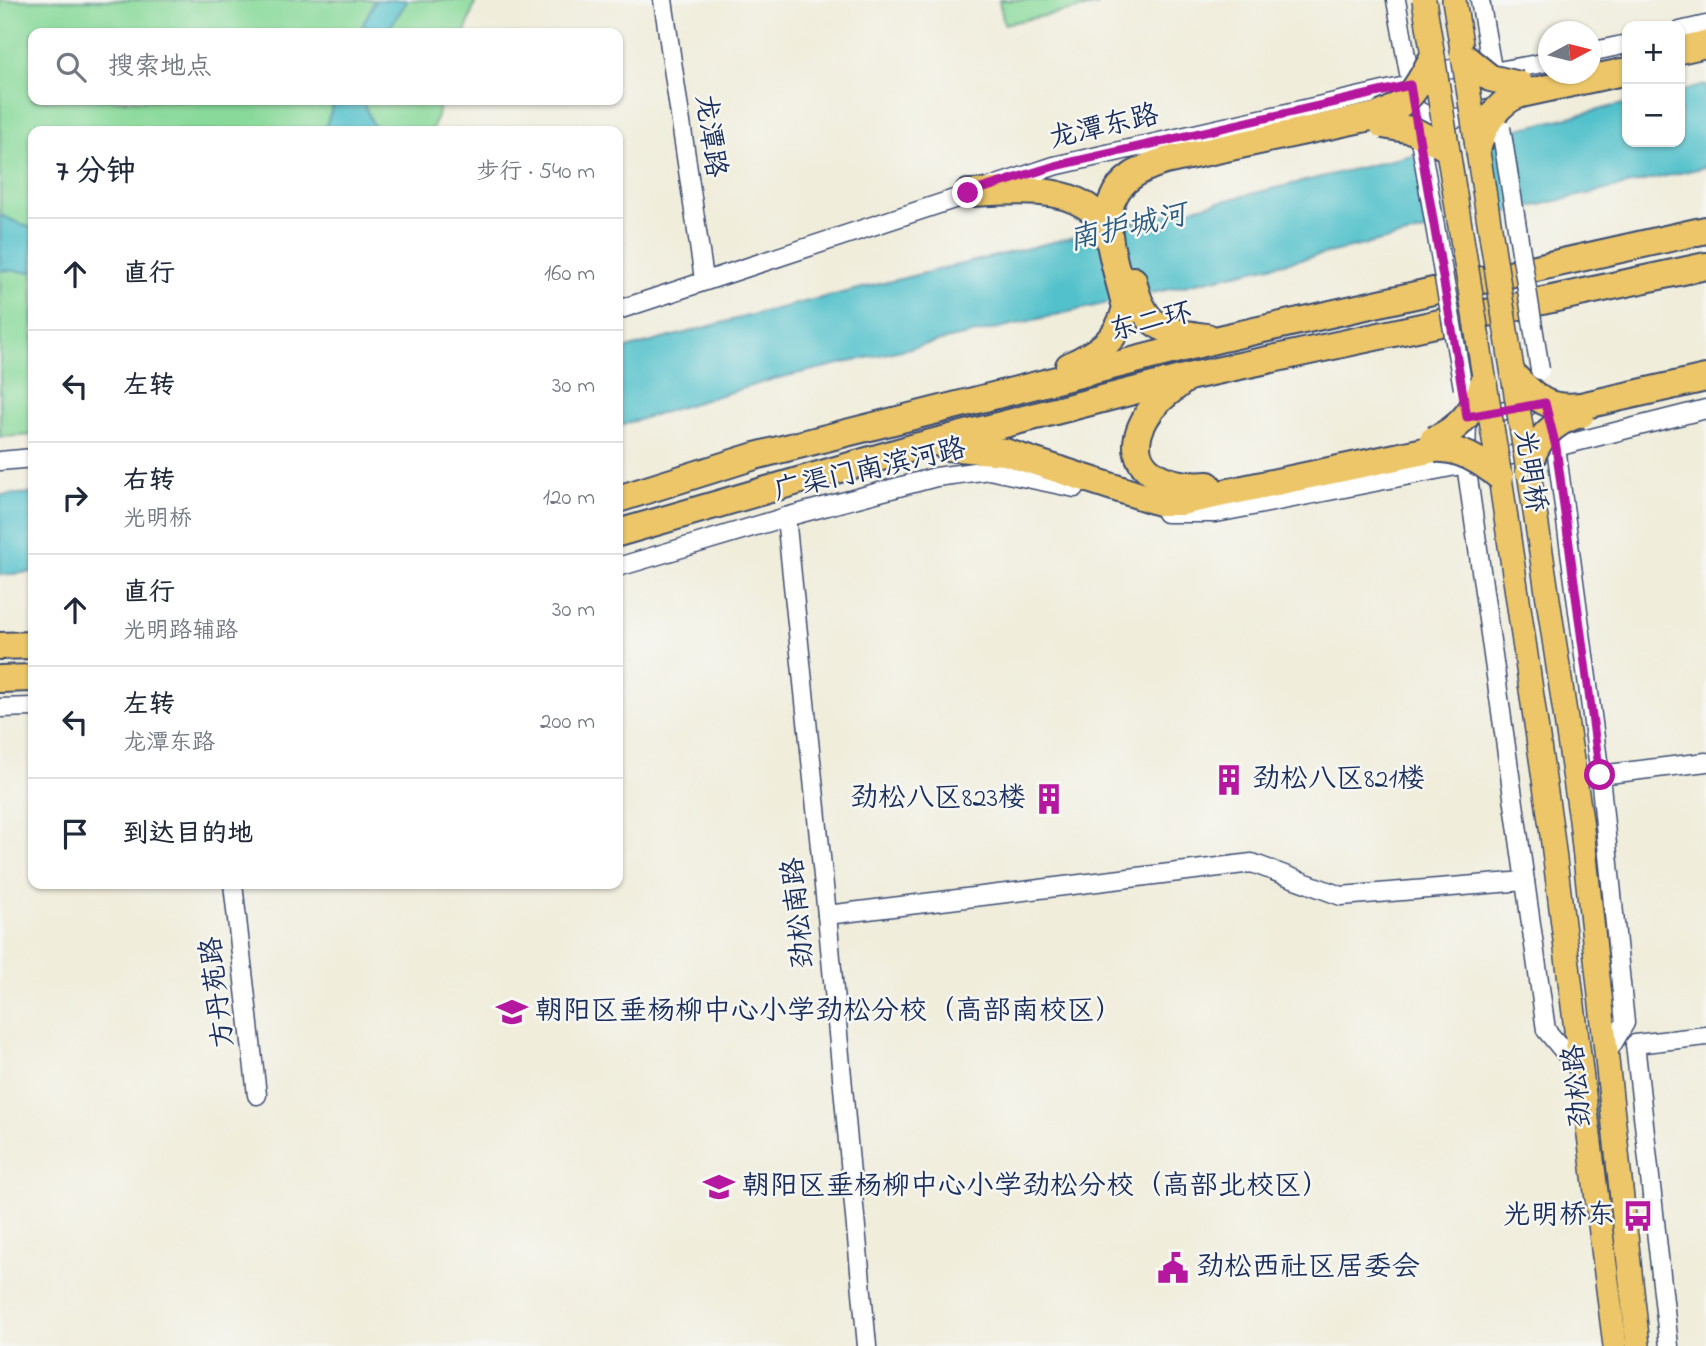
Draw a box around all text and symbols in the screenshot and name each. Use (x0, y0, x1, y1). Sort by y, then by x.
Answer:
north arrow (1538, 21, 1601, 84)
map controls (1622, 21, 1685, 147)
button: + (1622, 21, 1685, 84)
search box (28, 28, 623, 105)
icon: search (52, 48, 90, 86)
text: 搜索地点 (108, 49, 212, 87)
button: − (1622, 84, 1685, 147)
street label: 龙潭路 (683, 92, 735, 180)
street label: 龙潭东路 (1045, 95, 1163, 161)
text: 7 分钟 (56, 151, 136, 195)
text: 步行 · 540 m (476, 156, 595, 189)
route end (952, 177, 983, 208)
water label: 南护城河 (1065, 193, 1196, 264)
icon: ahead (56, 255, 94, 293)
text: 直行 (123, 256, 175, 294)
text: 160 m (544, 258, 595, 291)
street label: 东二环 (1105, 293, 1197, 353)
icon: left (56, 367, 94, 405)
text: 左转 (123, 368, 175, 406)
text: 30 m (552, 370, 595, 403)
street label: 光明桥 (1502, 426, 1556, 516)
street label: 广渠门南滨河路 (770, 429, 970, 513)
text: 右转 (123, 463, 175, 501)
icon: right (56, 479, 94, 517)
text: 120 m (543, 482, 595, 515)
text: 光明桥 (123, 503, 192, 536)
text: 直行 (123, 575, 175, 613)
icon: ahead (56, 591, 94, 629)
text: 30 m (552, 594, 595, 627)
text: 光明路辅路 (123, 615, 238, 648)
text: 左转 (123, 687, 175, 725)
icon: left (56, 703, 94, 741)
text: 200 m (540, 706, 595, 739)
text: 龙潭东路 (123, 727, 215, 760)
route start (1584, 759, 1615, 790)
place label: 劲松八区821楼 (1252, 760, 1425, 801)
building icon: 劲松八区821楼 (1212, 763, 1246, 797)
place label: 劲松八区823楼 (850, 779, 1026, 820)
building icon: 劲松八区823楼 (1032, 782, 1066, 816)
icon: arrive (56, 815, 94, 853)
text: 到达目的地 (123, 816, 253, 854)
street label: 劲松南路 (774, 855, 826, 971)
street label: 方丹苑路 (192, 934, 246, 1050)
place label: 朝阳区垂杨柳中心小学劲松分校（高部南校区） (535, 992, 1123, 1033)
school or university icon: 朝阳区垂杨柳中心小学劲松分校（高部南校区） (495, 995, 529, 1029)
street label: 劲松路 (1554, 1042, 1604, 1130)
place label: 朝阳区垂杨柳中心小学劲松分校（高部北校区） (742, 1167, 1330, 1208)
school or university icon: 朝阳区垂杨柳中心小学劲松分校（高部北校区） (702, 1170, 736, 1204)
place label: 光明桥东 (1503, 1196, 1615, 1237)
bus stop icon: 光明桥东 (1621, 1199, 1655, 1233)
place label: 劲松西社区居委会 (1196, 1248, 1420, 1289)
public building icon: 劲松西社区居委会 (1156, 1251, 1190, 1285)

